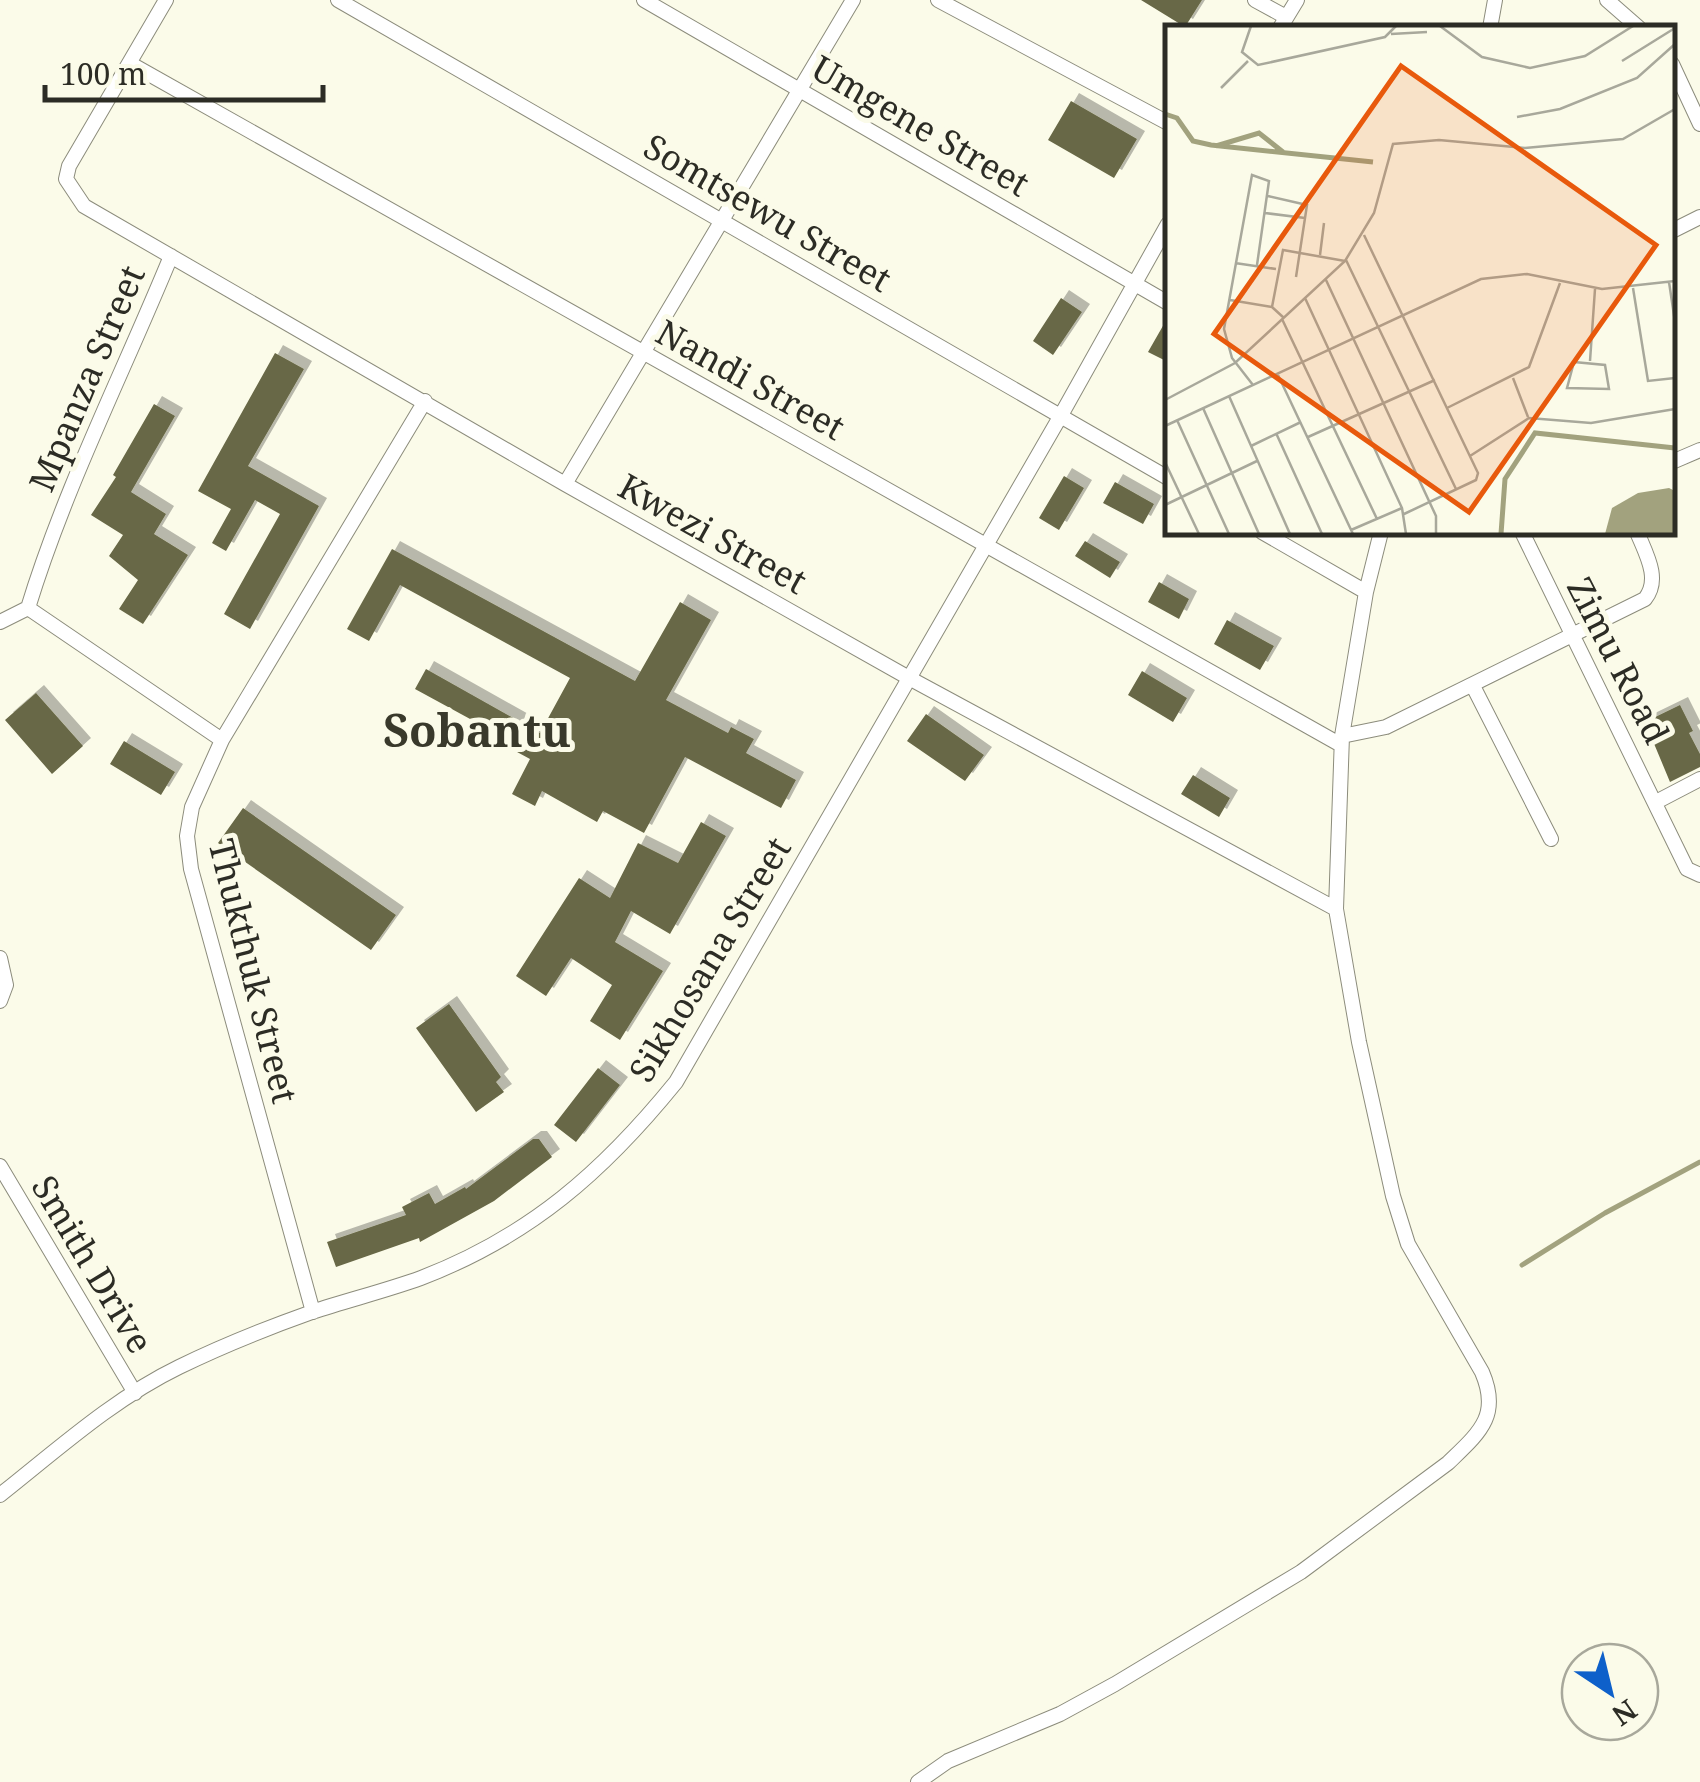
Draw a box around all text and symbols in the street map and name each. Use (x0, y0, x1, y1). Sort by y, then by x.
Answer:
inset map (1165, 25, 1675, 535)
scale bar (45, 40, 322, 102)
street label: Umgene Street (804, 44, 1038, 206)
text: 100 m (60, 53, 146, 94)
street label: Somtsewu Street (636, 122, 900, 302)
street label: Mpanza Street (17, 258, 155, 498)
street label: Nandi Street (648, 308, 854, 450)
street label: Kwezi Street (611, 462, 815, 604)
street label: Zimu Road (1557, 569, 1681, 751)
district label: Sobantu (383, 699, 571, 760)
street label: Sikhosana Street (617, 828, 801, 1090)
street label: Thukthuk Street (198, 834, 310, 1108)
street label: Smith Drive (22, 1167, 164, 1361)
north arrow (1560, 1642, 1660, 1742)
text: N (1605, 1691, 1645, 1735)

